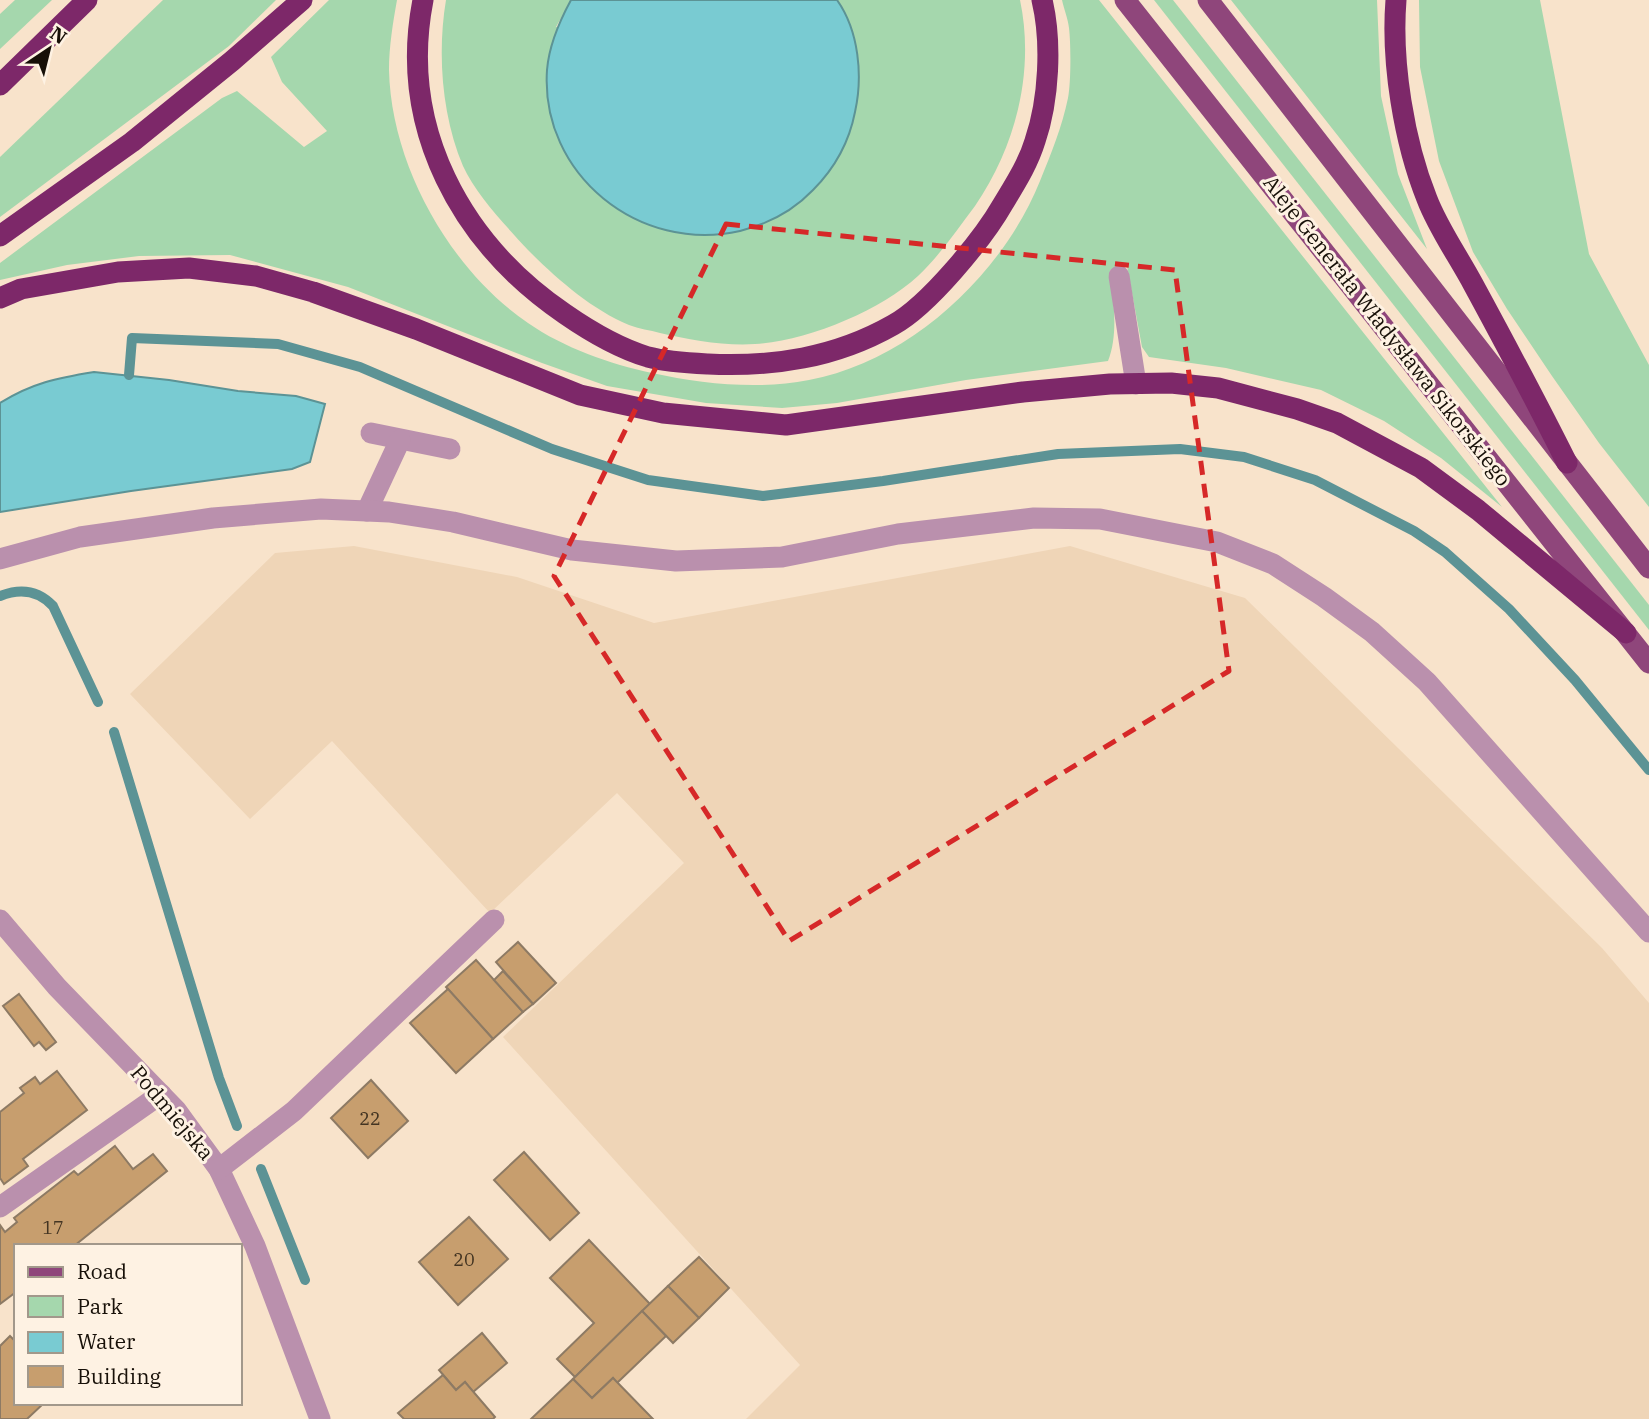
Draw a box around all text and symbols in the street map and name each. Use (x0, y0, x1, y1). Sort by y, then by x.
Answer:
north arrow (14, 14, 84, 84)
text: N (46, 21, 72, 49)
street label: Aleje Generała Władysława Sikorskiego (1258, 169, 1518, 492)
street label: Podmiejska (125, 1059, 221, 1166)
house number: 22 (359, 1107, 381, 1130)
house number: 17 (42, 1216, 64, 1239)
legend (14, 1244, 242, 1405)
house number: 20 (453, 1248, 475, 1271)
text: Road (77, 1257, 127, 1285)
text: Park (77, 1292, 124, 1320)
text: Water (77, 1327, 136, 1355)
text: Building (77, 1362, 162, 1390)

